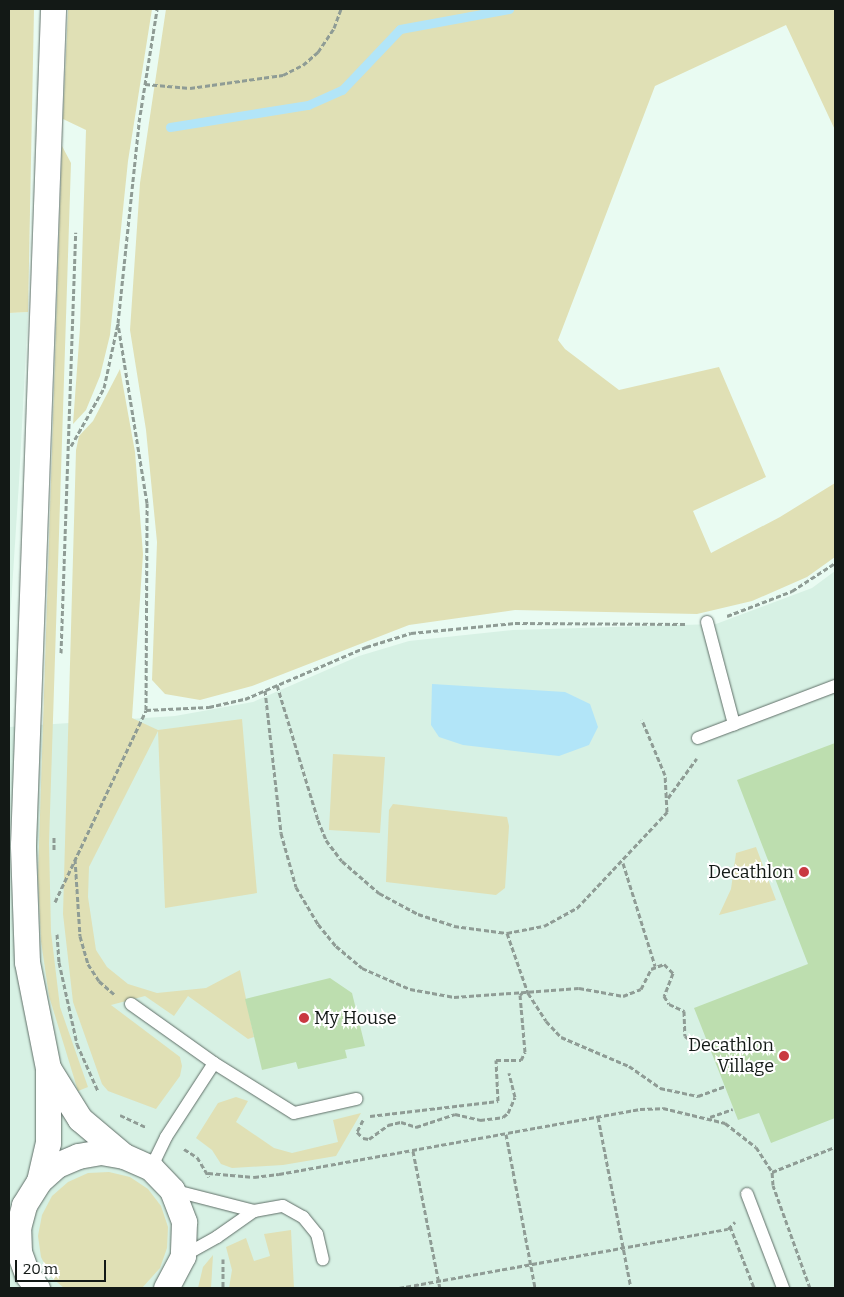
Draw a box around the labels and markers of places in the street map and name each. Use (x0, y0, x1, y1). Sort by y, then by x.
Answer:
place label: Decathlon (708, 861, 794, 883)
marker: Decathlon (798, 866, 810, 878)
place label: My House (314, 1007, 397, 1029)
marker: My House (298, 1012, 310, 1024)
place label: Decathlon Village (688, 1035, 774, 1078)
marker: Decathlon Village (778, 1050, 790, 1062)

